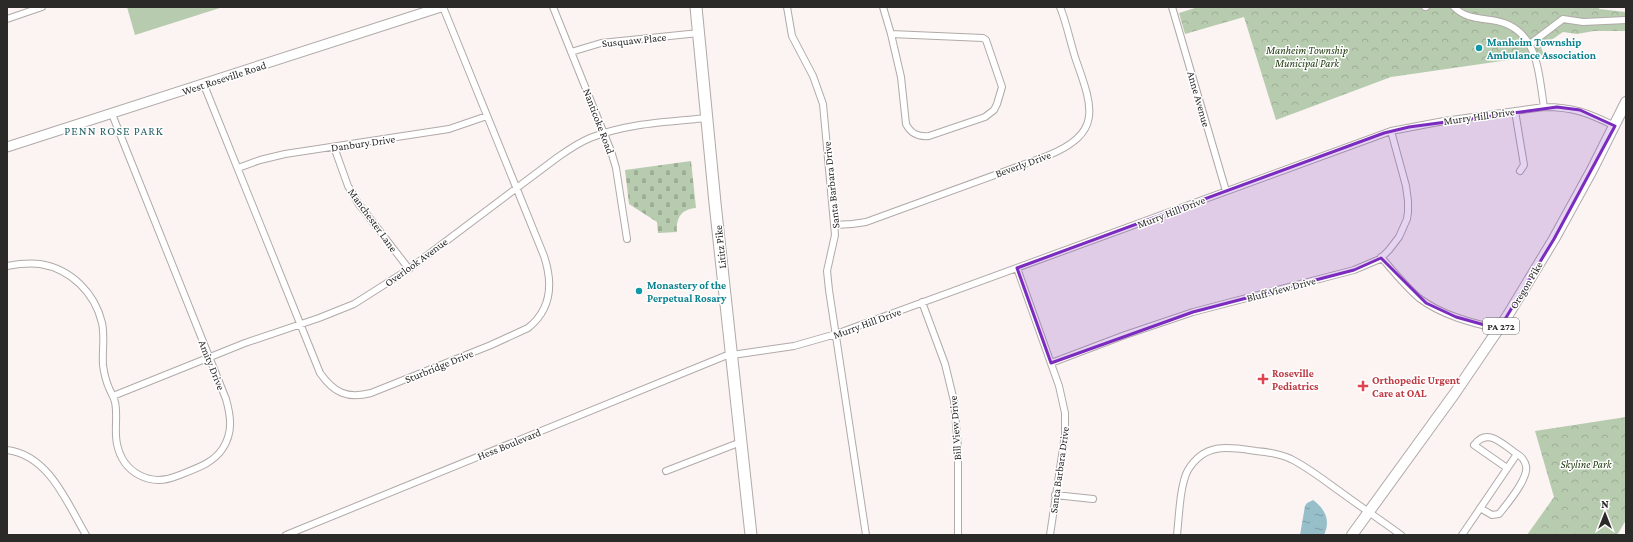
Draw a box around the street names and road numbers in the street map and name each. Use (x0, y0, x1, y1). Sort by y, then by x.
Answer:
street label: Susquaw Place (601, 31, 667, 50)
street label: West Roseville Road (180, 59, 268, 97)
street label: Anne Avenue (1185, 70, 1213, 128)
street label: Nanticoke Road (581, 87, 617, 156)
street label: Murry Hill Drive (1443, 105, 1516, 128)
street label: Danbury Drive (330, 133, 396, 154)
street label: Santa Barbara Drive (820, 141, 842, 229)
street label: Beverly Drive (993, 148, 1053, 181)
street label: Manchester Lane (346, 186, 400, 254)
street label: Murry Hill Drive (1135, 193, 1207, 231)
street label: Lititz Pike (712, 225, 728, 269)
street label: Overlook Avenue (382, 235, 450, 289)
street label: Oregon Pike (1507, 259, 1546, 311)
street label: Bluff View Drive (1245, 274, 1317, 304)
street label: Murry Hill Drive (831, 305, 903, 342)
road number: PA 272 (1483, 318, 1519, 334)
street label: Amity Drive (196, 338, 227, 392)
street label: Sturbridge Drive (403, 347, 476, 386)
street label: Bill View Drive (947, 395, 963, 461)
street label: Hess Boulevard (476, 426, 543, 462)
street label: Santa Barbara Drive (1047, 426, 1071, 514)

